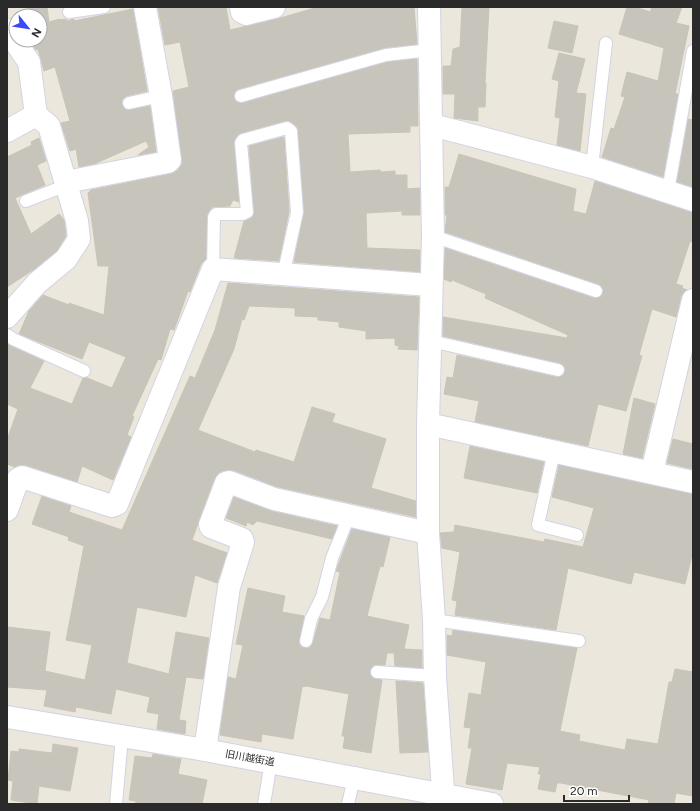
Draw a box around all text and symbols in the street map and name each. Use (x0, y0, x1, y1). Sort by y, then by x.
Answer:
north arrow (8, 8, 48, 48)
text: N (28, 26, 44, 40)
street label: 旧川越街道 (224, 747, 276, 769)
scale bar (564, 777, 629, 803)
text: 20 m (570, 784, 598, 798)

